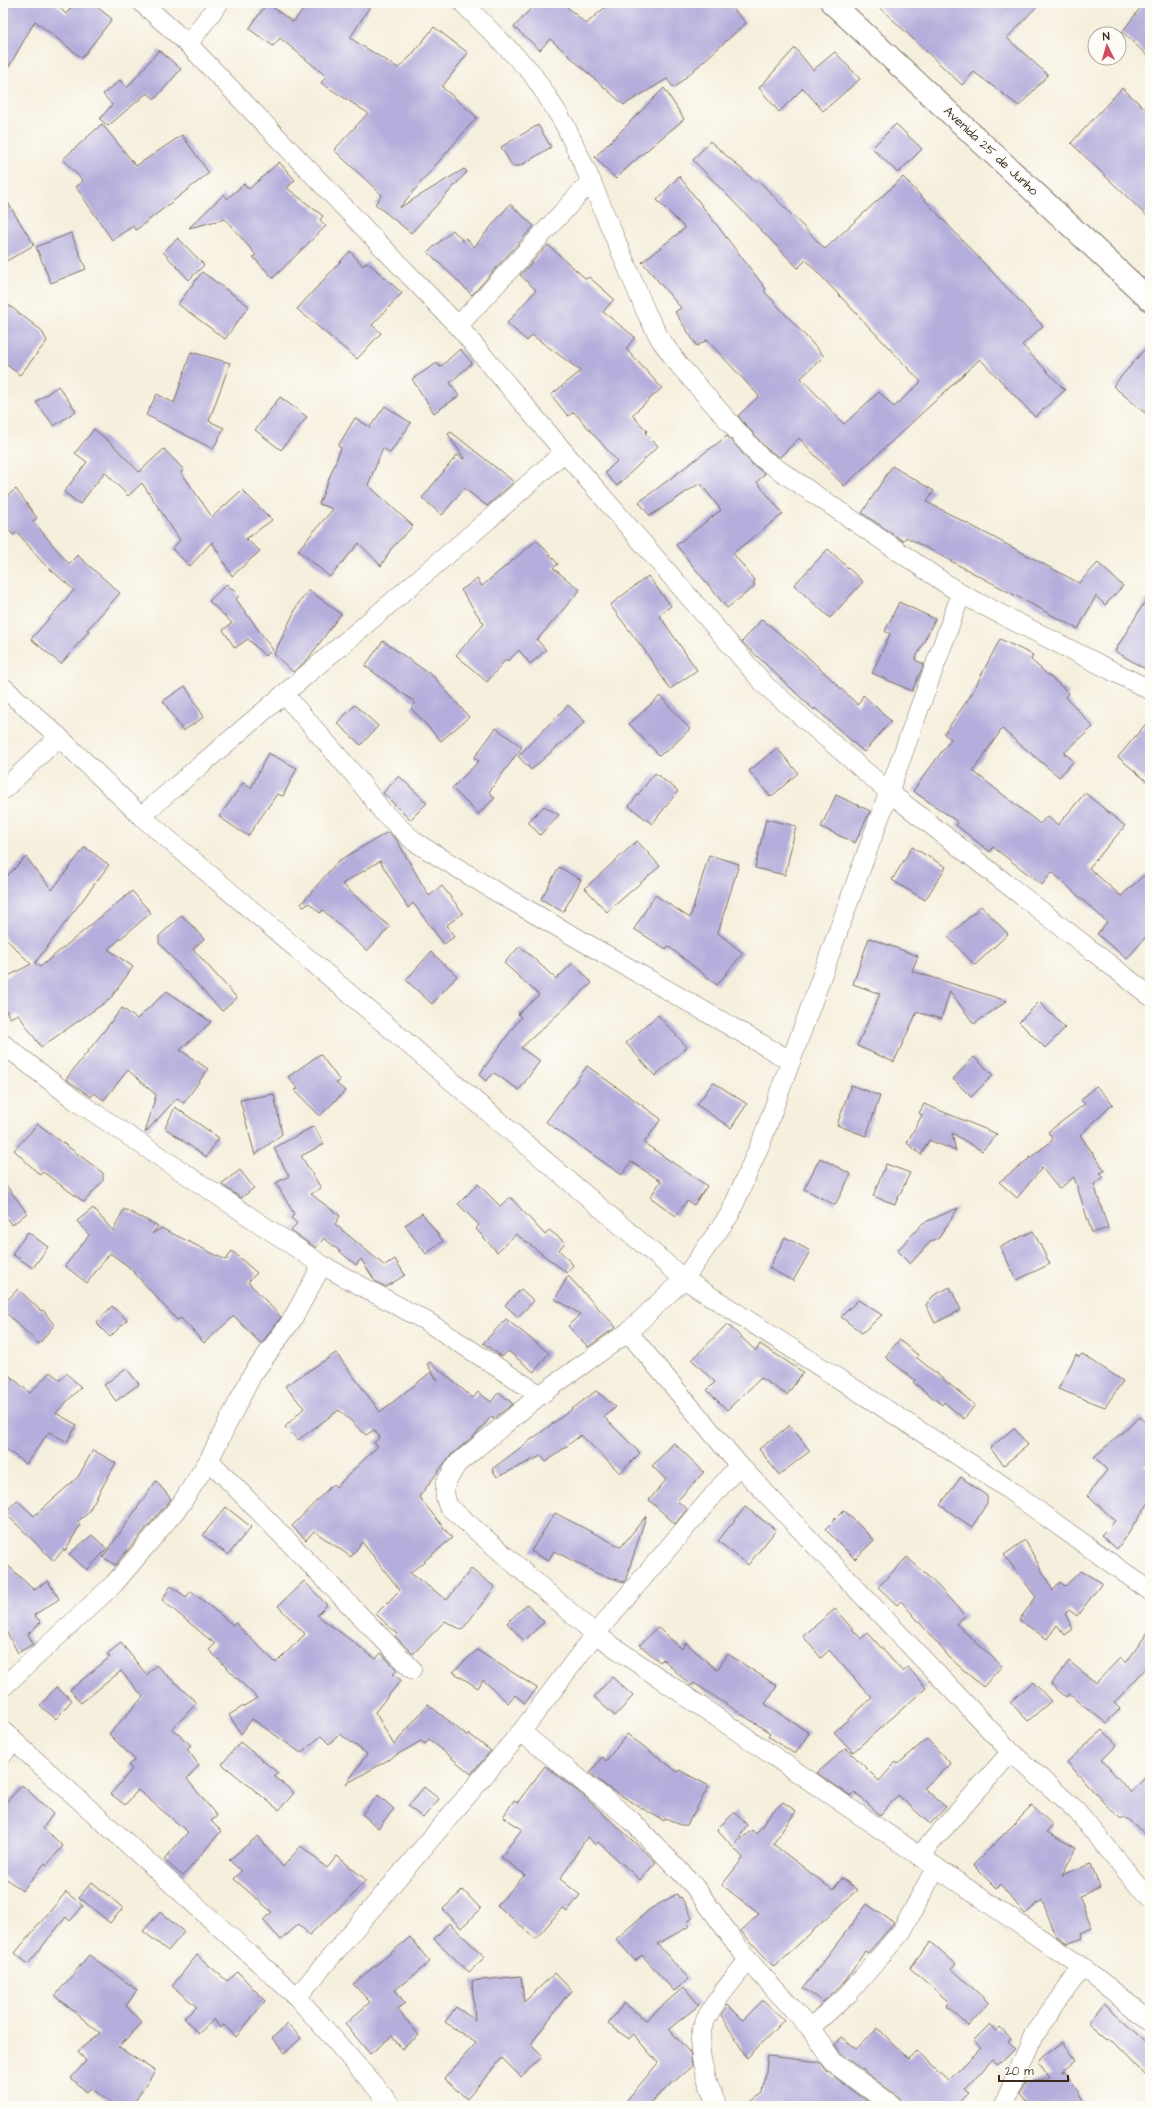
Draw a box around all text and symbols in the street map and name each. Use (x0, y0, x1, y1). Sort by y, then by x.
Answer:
north arrow (1087, 26, 1127, 66)
text: N (1102, 29, 1110, 44)
street label: Avenida 25 de Junho (940, 102, 1043, 200)
scale bar (999, 2057, 1068, 2083)
text: 20 m (1005, 2063, 1034, 2080)

